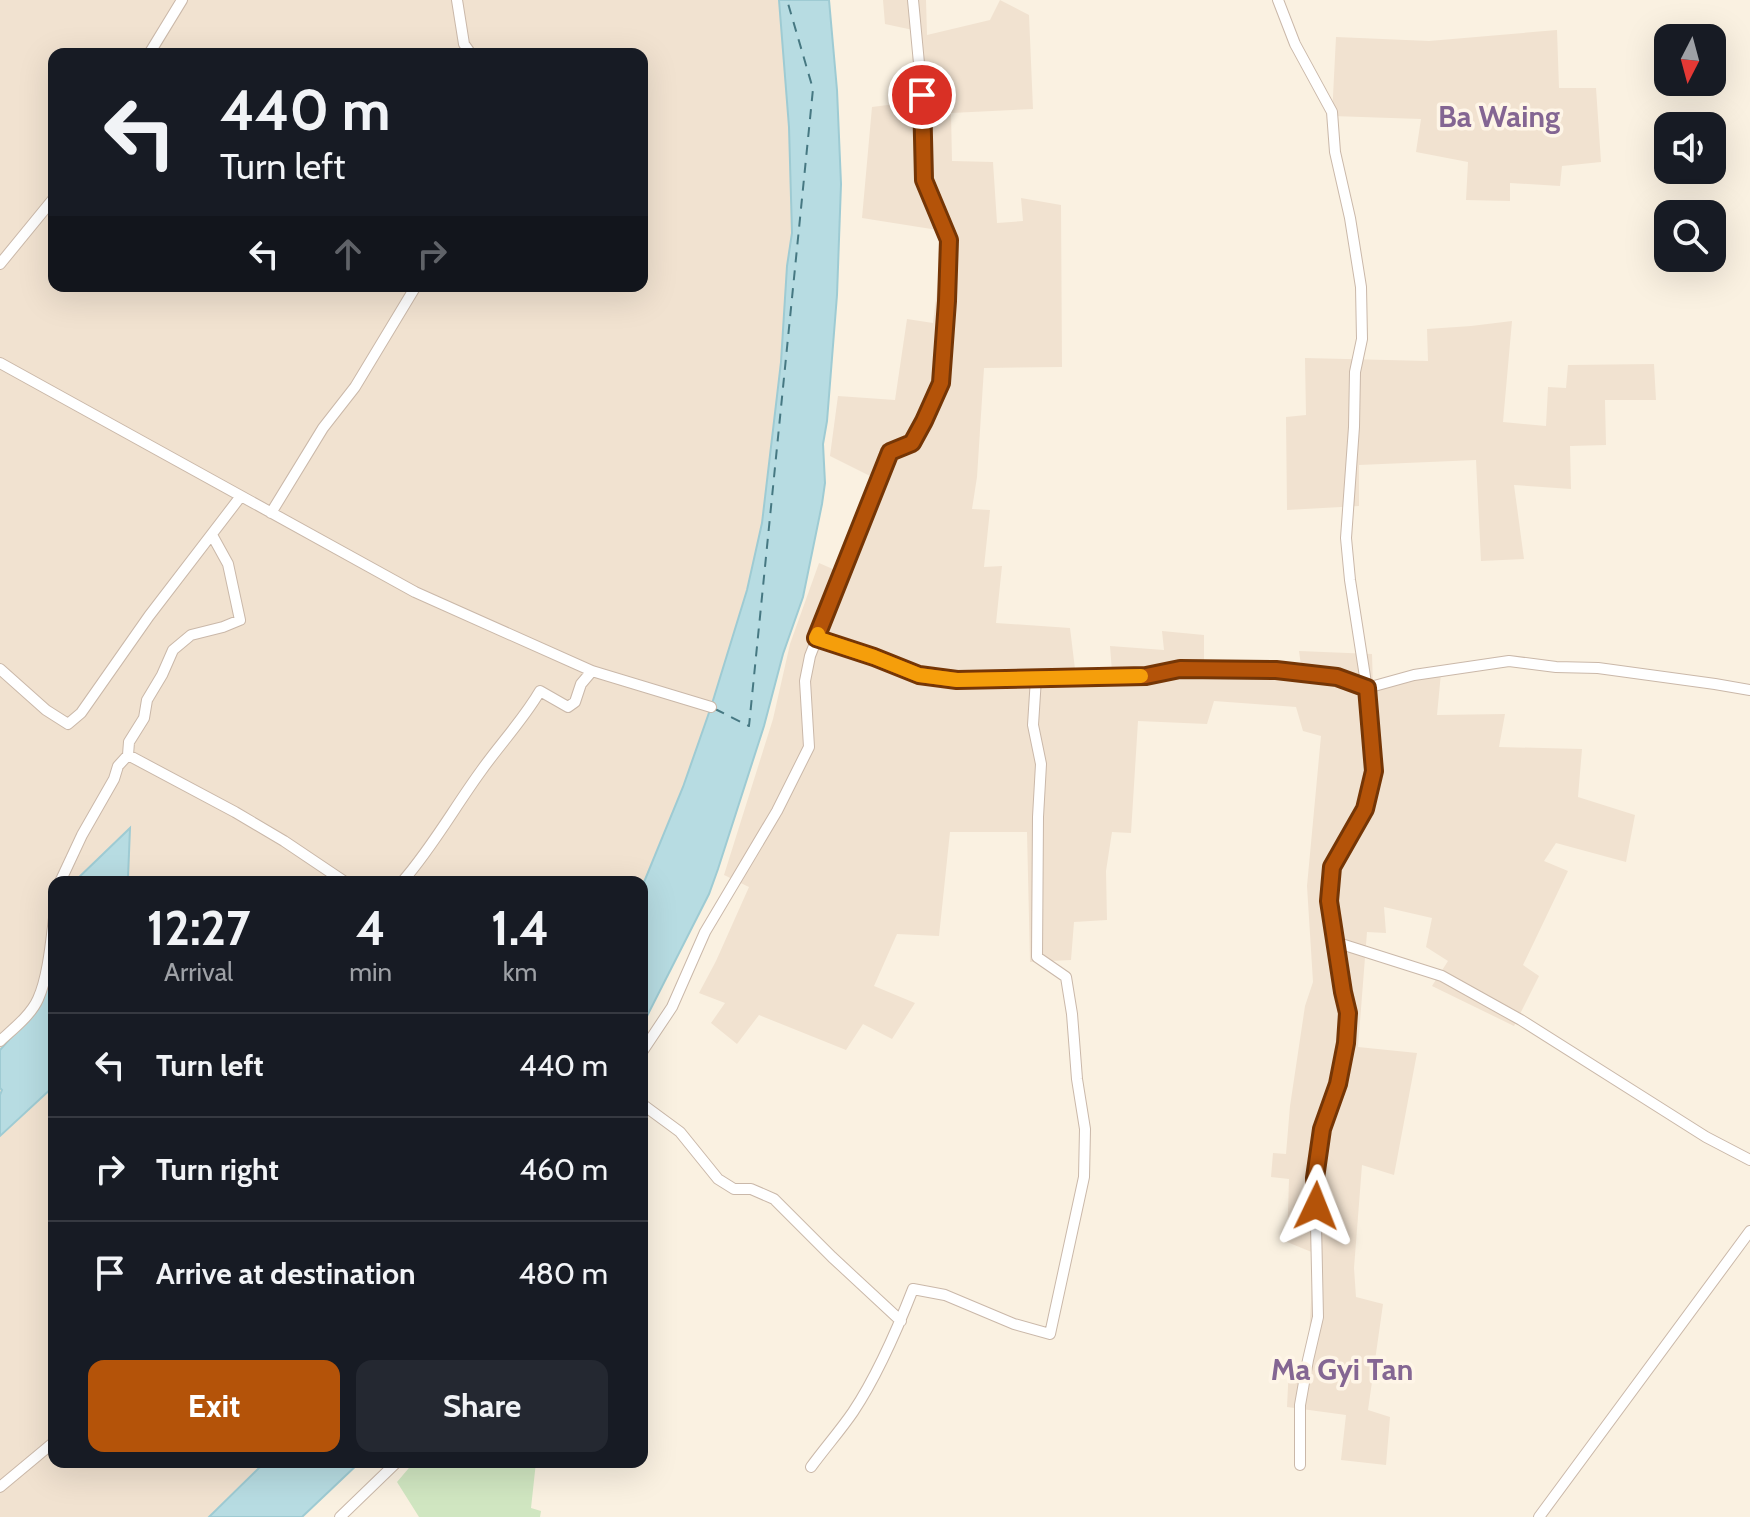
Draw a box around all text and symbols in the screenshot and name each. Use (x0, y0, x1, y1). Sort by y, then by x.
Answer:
north arrow (1654, 24, 1726, 96)
map controls (1654, 24, 1726, 272)
pin (888, 61, 956, 129)
icon: arrive (900, 73, 944, 117)
text: 440 m (220, 76, 390, 144)
icon: left (88, 80, 192, 184)
district label: Ba Waing (1438, 98, 1560, 135)
button: sound (1654, 112, 1726, 184)
text: Turn left (220, 144, 345, 188)
button: search (1654, 200, 1726, 272)
icon: left (242, 232, 286, 276)
icon: ahead (326, 232, 370, 276)
icon: right (410, 232, 454, 276)
text: 12:27 (147, 899, 250, 957)
text: 4 (356, 899, 386, 957)
text: 1.4 (491, 899, 549, 957)
text: Arrival (164, 956, 233, 988)
text: min (349, 956, 392, 988)
text: km (503, 956, 537, 988)
icon: left (88, 1043, 132, 1087)
text: Turn left (156, 1047, 264, 1084)
text: 440 m (519, 1047, 608, 1084)
icon: right (88, 1147, 132, 1191)
text: Turn right (156, 1151, 279, 1188)
text: 460 m (520, 1151, 608, 1188)
position arrow (1274, 1164, 1358, 1248)
icon: arrive (88, 1251, 132, 1295)
text: Arrive at destination (156, 1255, 416, 1292)
text: 480 m (518, 1255, 608, 1292)
district label: Ma Gyi Tan (1271, 1351, 1413, 1388)
button: Exit (88, 1360, 340, 1452)
button: Share (356, 1360, 608, 1452)

